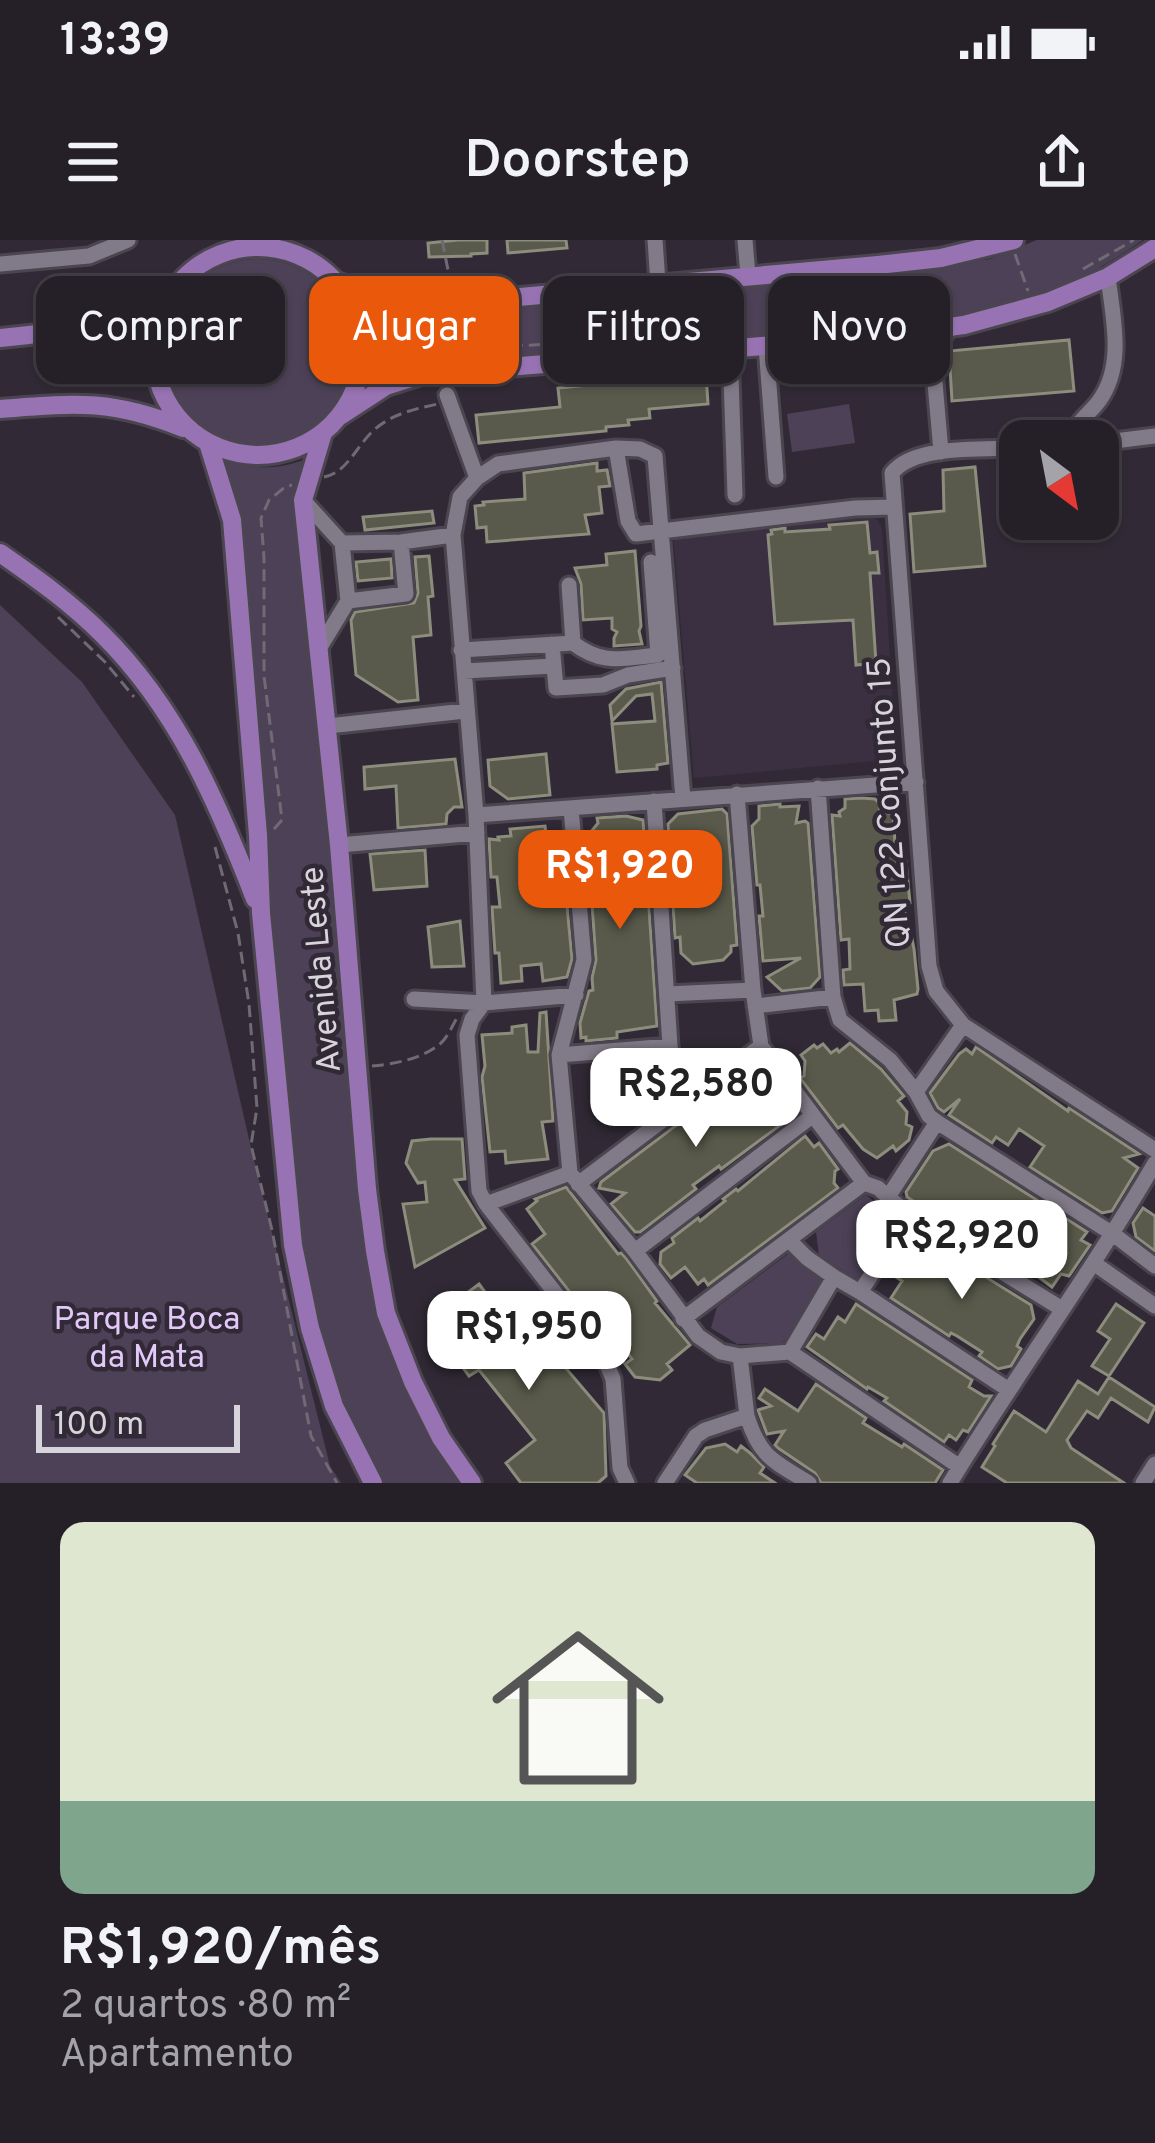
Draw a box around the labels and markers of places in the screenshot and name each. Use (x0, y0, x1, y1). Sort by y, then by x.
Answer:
pin: R$1,920 (509, 830, 731, 932)
pin: R$2,580 (585, 1048, 807, 1150)
pin: R$2,920 (851, 1200, 1073, 1302)
pin: R$1,950 (418, 1291, 640, 1393)

